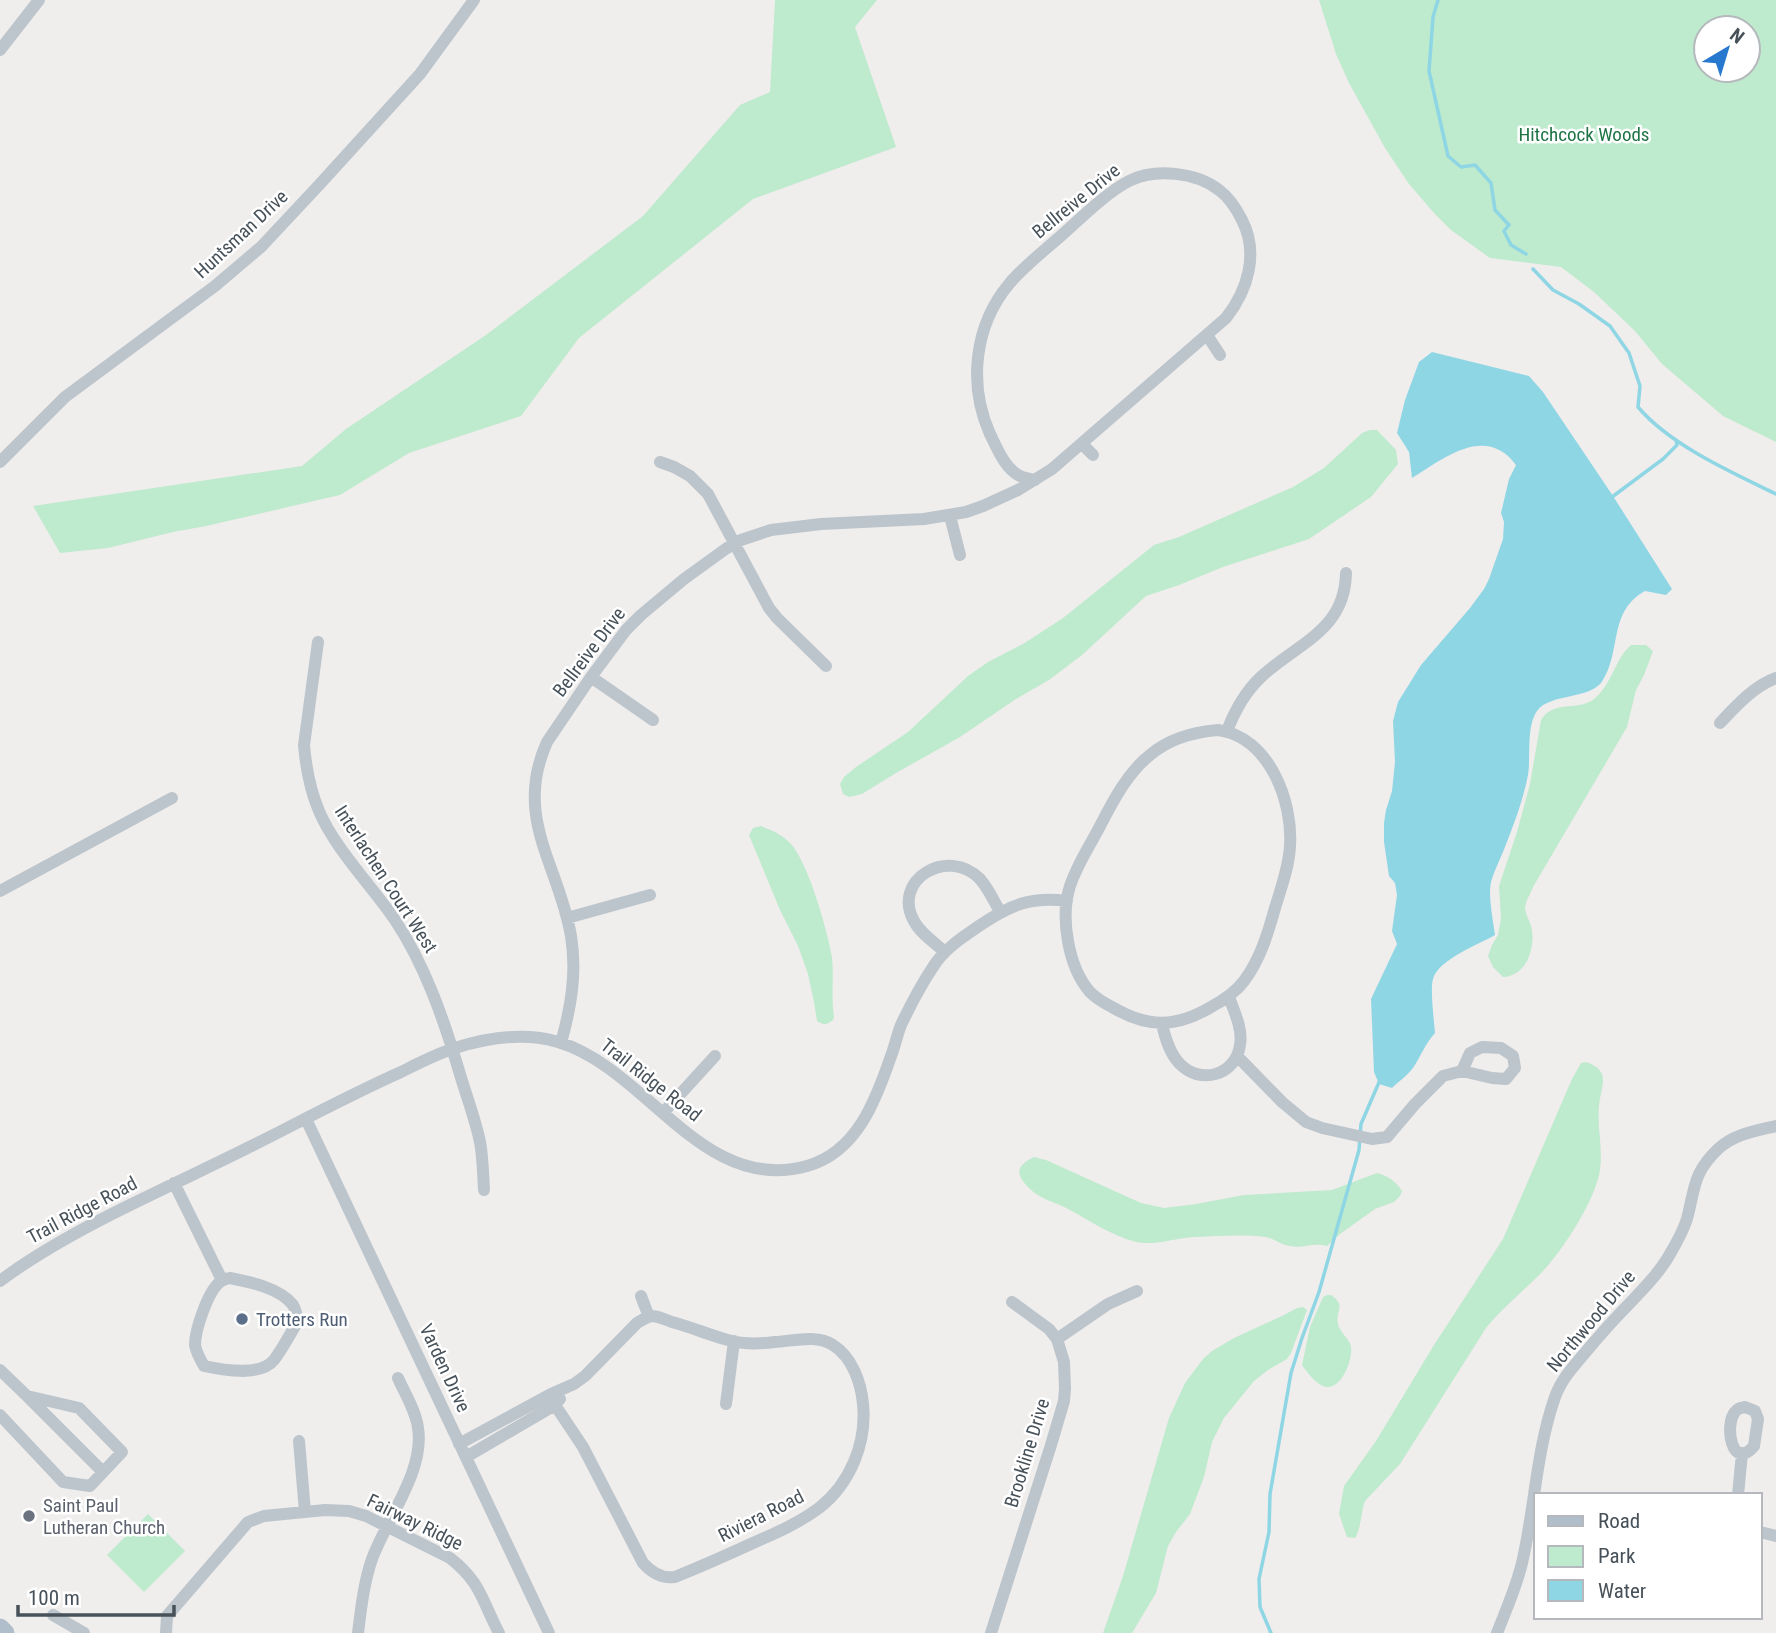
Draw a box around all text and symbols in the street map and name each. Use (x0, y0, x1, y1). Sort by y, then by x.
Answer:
north arrow (1692, 14, 1762, 84)
text: N (1725, 23, 1749, 49)
park label: Hitchcock Woods (1518, 123, 1650, 146)
street label: Bellreive Drive (1028, 159, 1125, 243)
street label: Huntsman Drive (190, 185, 293, 283)
street label: Bellreive Drive (548, 603, 630, 701)
street label: Interlachen Court West (330, 801, 442, 957)
street label: Trail Ridge Road (596, 1034, 706, 1126)
street label: Trail Ridge Road (23, 1171, 141, 1249)
street label: Northwood Drive (1542, 1265, 1640, 1376)
place label: Trotters Run (256, 1308, 348, 1331)
marker: Trotters Run (234, 1311, 250, 1327)
street label: Varden Drive (415, 1320, 475, 1416)
street label: Brookline Drive (1000, 1396, 1055, 1510)
street label: Riviera Road (714, 1485, 808, 1547)
street label: Fairway Ridge (363, 1489, 467, 1555)
legend (1534, 1493, 1762, 1619)
place label: Saint Paul Lutheran Church (43, 1494, 165, 1539)
marker: Saint Paul Lutheran Church (21, 1508, 37, 1524)
text: Road (1598, 1509, 1640, 1533)
text: Park (1598, 1544, 1636, 1568)
scale bar (18, 1574, 173, 1618)
text: Water (1598, 1579, 1646, 1603)
text: 100 m (28, 1586, 80, 1610)

